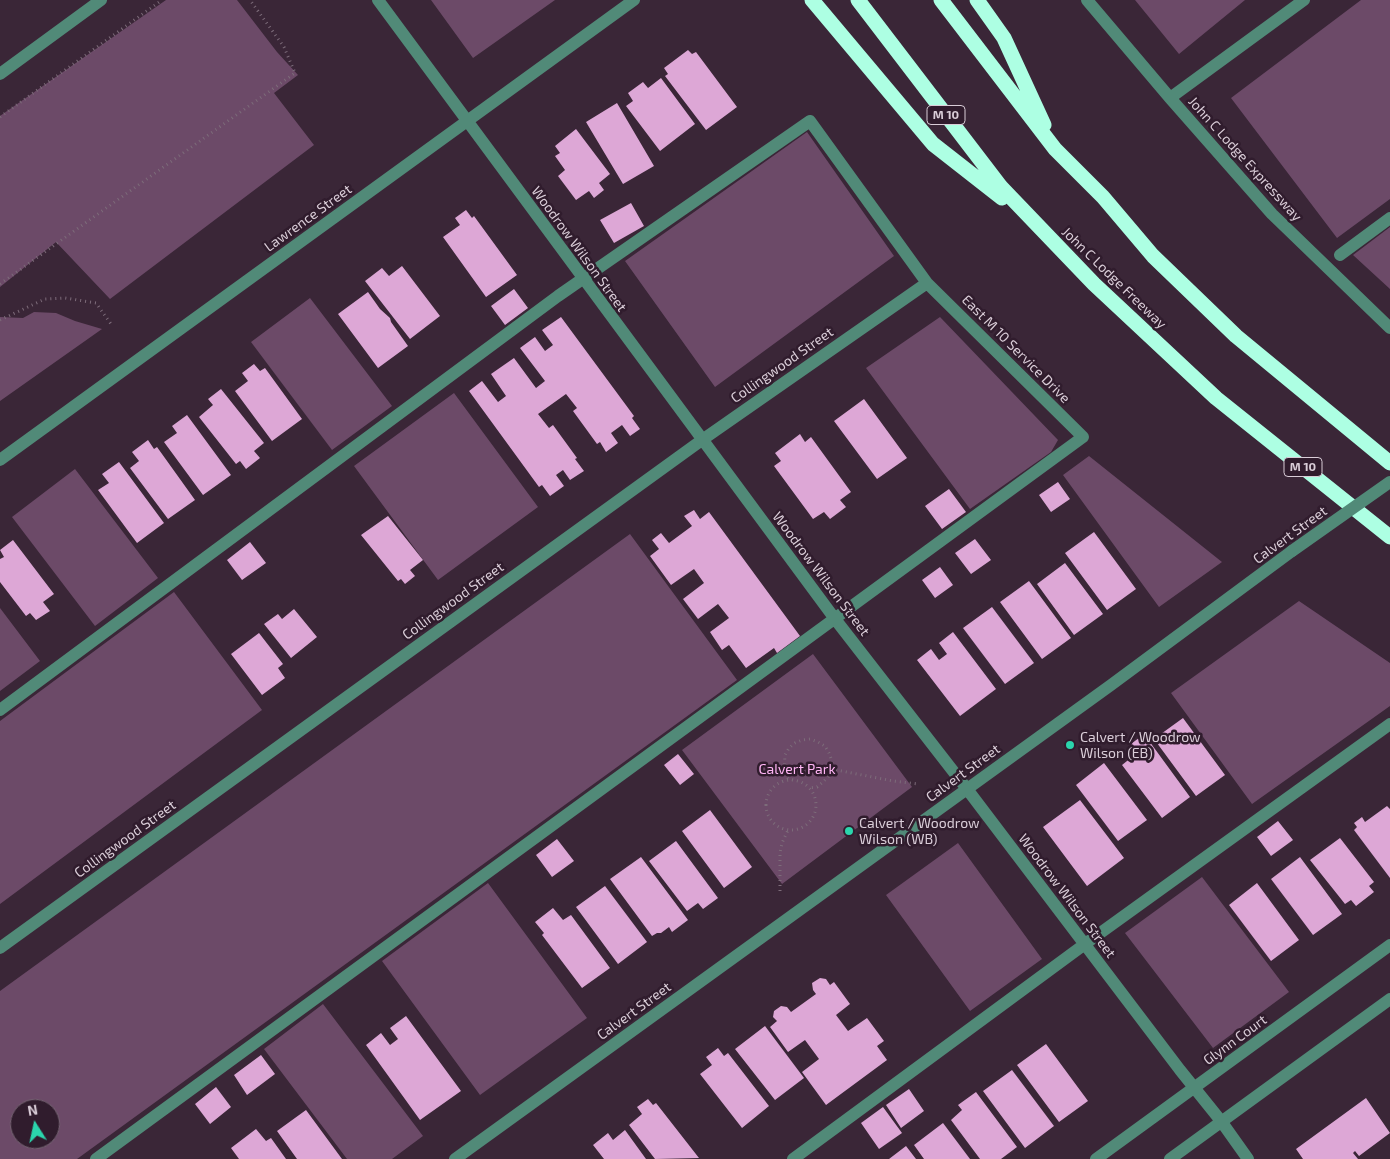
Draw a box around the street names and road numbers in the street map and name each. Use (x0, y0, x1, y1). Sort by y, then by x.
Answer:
street label: John C Lodge Expressway (1185, 93, 1305, 225)
road number: M 10 (927, 106, 965, 124)
street label: Lawrence Street (261, 181, 355, 255)
street label: Woodrow Wilson Street (528, 183, 630, 315)
street label: John C Lodge Freeway (1058, 224, 1170, 332)
street label: East M 10 Service Drive (958, 291, 1074, 407)
street label: Collingwood Street (728, 323, 836, 407)
road number: M 10 (1284, 458, 1322, 477)
street label: Calvert Street (1250, 503, 1330, 567)
street label: Woodrow Wilson Street (769, 509, 873, 639)
street label: Collingwood Street (399, 559, 507, 643)
street label: Calvert Street (923, 741, 1003, 805)
street label: Collingwood Street (71, 797, 179, 881)
street label: Woodrow Wilson Street (1015, 831, 1119, 961)
street label: Calvert Street (594, 979, 674, 1043)
street label: Glynn Court (1200, 1011, 1270, 1069)

